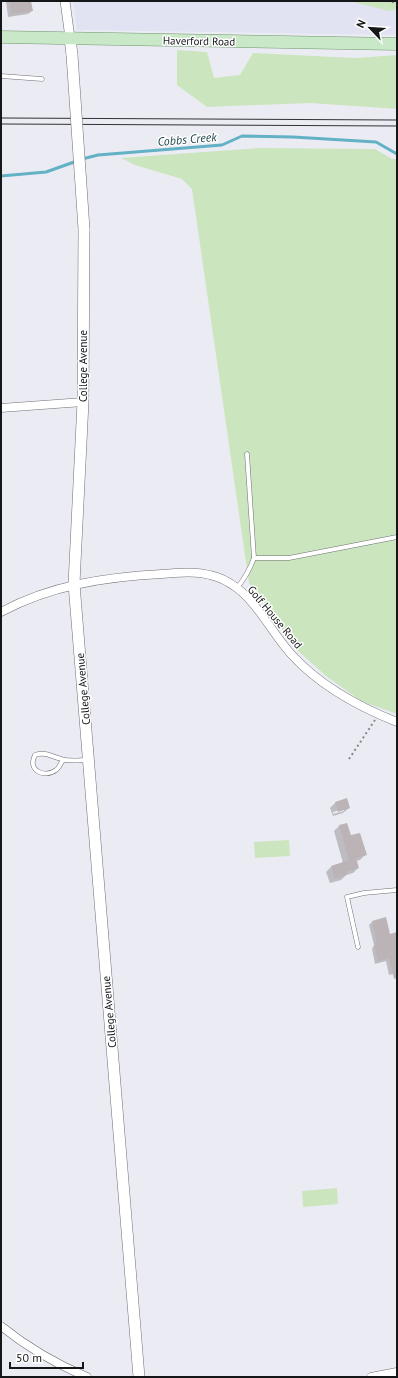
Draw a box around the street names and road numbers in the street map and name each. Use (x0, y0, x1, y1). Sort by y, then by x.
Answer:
street label: Haverford Road (163, 33, 235, 49)
street label: College Avenue (76, 330, 90, 402)
street label: Golf House Road (245, 583, 305, 651)
street label: College Avenue (73, 652, 93, 726)
street label: College Avenue (99, 975, 119, 1049)

